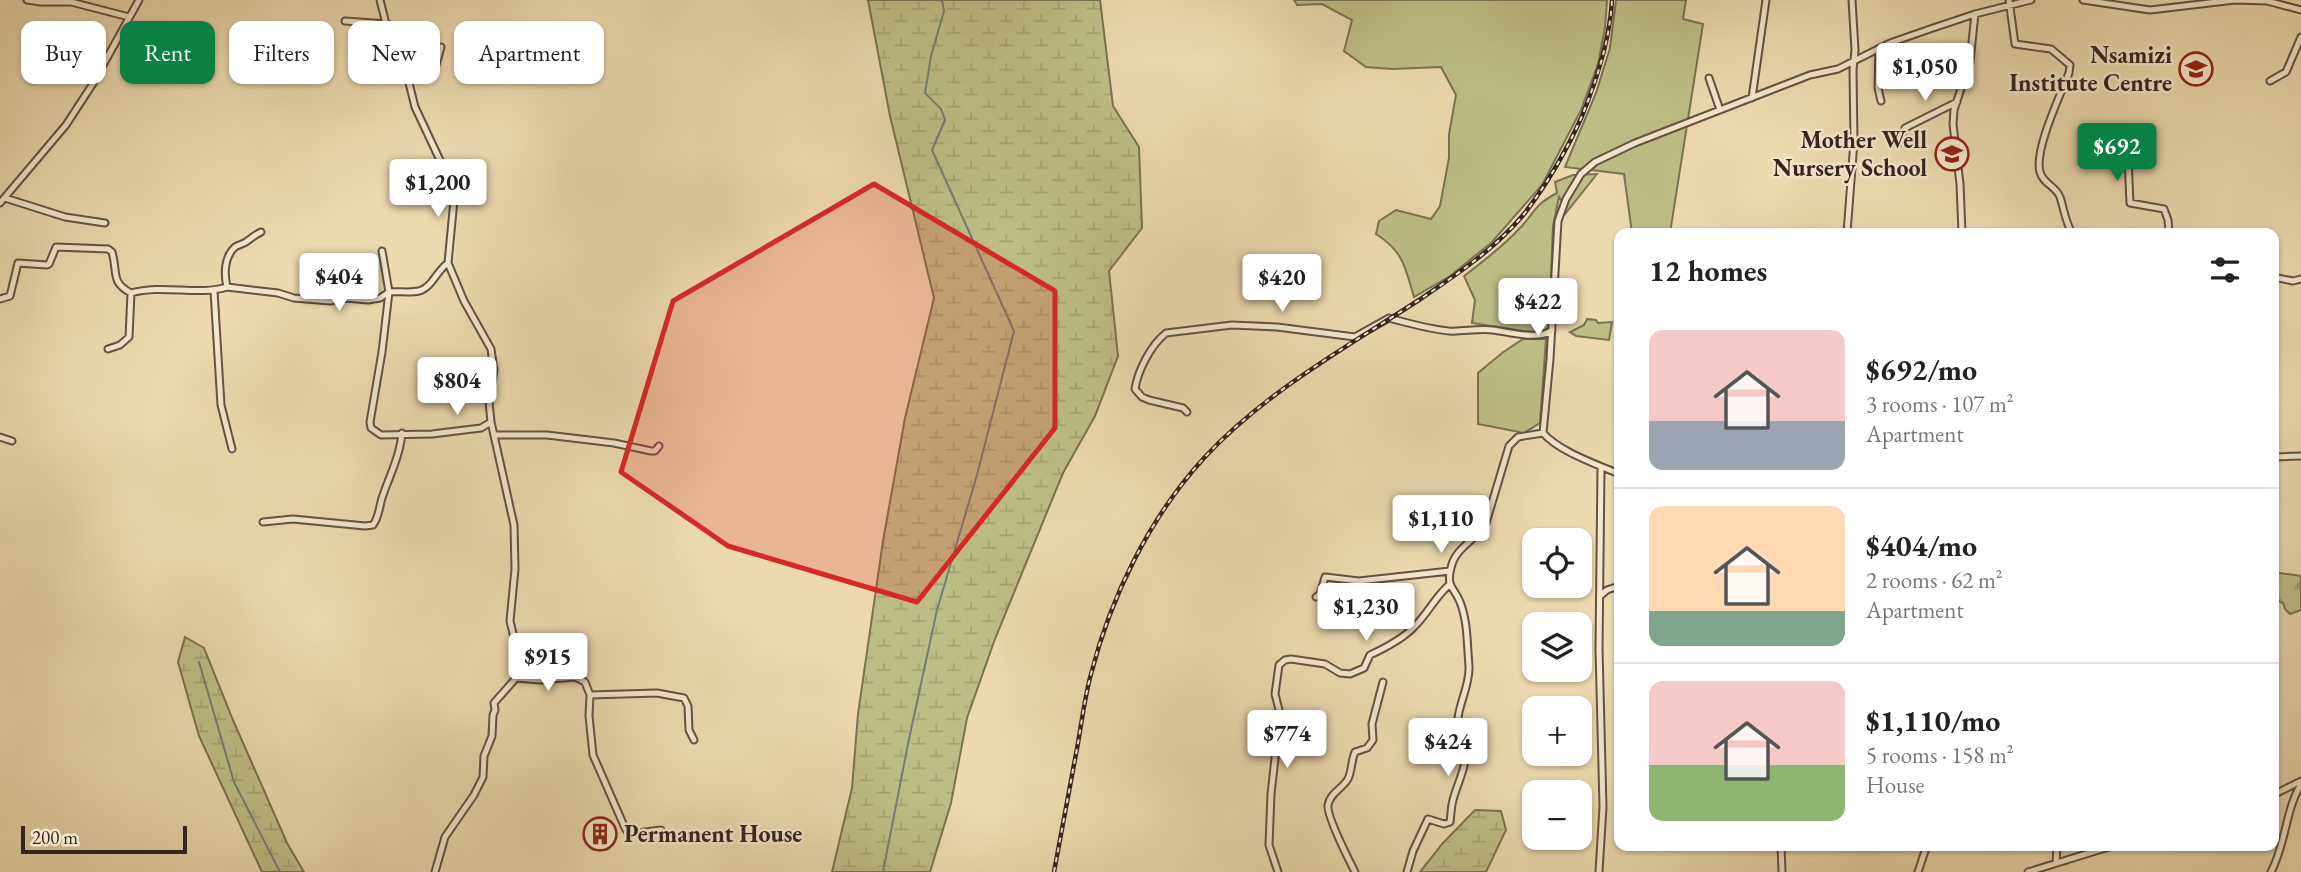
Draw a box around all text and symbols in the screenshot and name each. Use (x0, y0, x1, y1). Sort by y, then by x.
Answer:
chip: Buy (21, 21, 106, 84)
chip: Rent (120, 21, 215, 84)
chip: Filters (229, 21, 334, 84)
chip: New (348, 21, 440, 84)
chip: Apartment (454, 21, 604, 84)
place label: Nsamizi Institute Centre (2009, 39, 2172, 98)
pin: $1,050 (1868, 43, 1982, 103)
school or university icon: Nsamizi Institute Centre (2177, 50, 2215, 88)
text: $1,050 (1893, 51, 1957, 81)
place label: Mother Well Nursery School (1773, 124, 1927, 184)
pin: $692 (2076, 124, 2158, 183)
text: $692 (2093, 131, 2141, 161)
school or university icon: Mother Well Nursery School (1933, 135, 1971, 173)
pin: $1,200 (381, 160, 495, 219)
text: $1,200 (406, 167, 470, 197)
text: 12 homes (1649, 251, 1767, 290)
icon: filters (2206, 251, 2244, 289)
pin: $404 (298, 254, 380, 313)
pin: $420 (1241, 254, 1323, 314)
text: $404 (315, 261, 363, 291)
text: $420 (1258, 262, 1306, 292)
pin: $422 (1497, 278, 1579, 338)
text: $422 (1514, 286, 1562, 316)
text: $692/mo (1866, 350, 1977, 389)
pin: $804 (416, 358, 498, 417)
icon: home (1705, 358, 1789, 442)
text: $804 (433, 365, 481, 395)
text: 3 rooms · 107 m² (1866, 389, 2014, 419)
text: Apartment (1866, 419, 1964, 449)
pin: $1,110 (1384, 496, 1498, 555)
text: $1,110 (1409, 503, 1473, 533)
text: $404/mo (1866, 526, 1977, 565)
map controls (1522, 528, 1592, 850)
button: locate (1522, 528, 1592, 598)
icon: home (1705, 534, 1789, 618)
text: 2 rooms · 62 m² (1866, 565, 2003, 595)
pin: $1,230 (1309, 584, 1423, 643)
text: $1,230 (1334, 591, 1398, 621)
text: Apartment (1866, 595, 1964, 625)
button: layers (1522, 612, 1592, 682)
pin: $915 (507, 634, 589, 693)
text: $915 (524, 641, 572, 671)
button: + (1522, 696, 1592, 766)
text: $1,110/mo (1866, 701, 2000, 740)
icon: home (1705, 709, 1789, 793)
pin: $774 (1246, 710, 1328, 770)
text: $774 (1263, 718, 1311, 748)
pin: $424 (1407, 718, 1489, 778)
text: $424 (1424, 726, 1472, 756)
text: 5 rooms · 158 m² (1866, 740, 2014, 770)
text: House (1866, 770, 1925, 800)
button: − (1522, 780, 1592, 850)
building icon: Permanent House (581, 815, 619, 853)
place label: Permanent House (624, 818, 802, 849)
scale bar (21, 823, 187, 855)
text: 200 m (32, 825, 78, 850)

